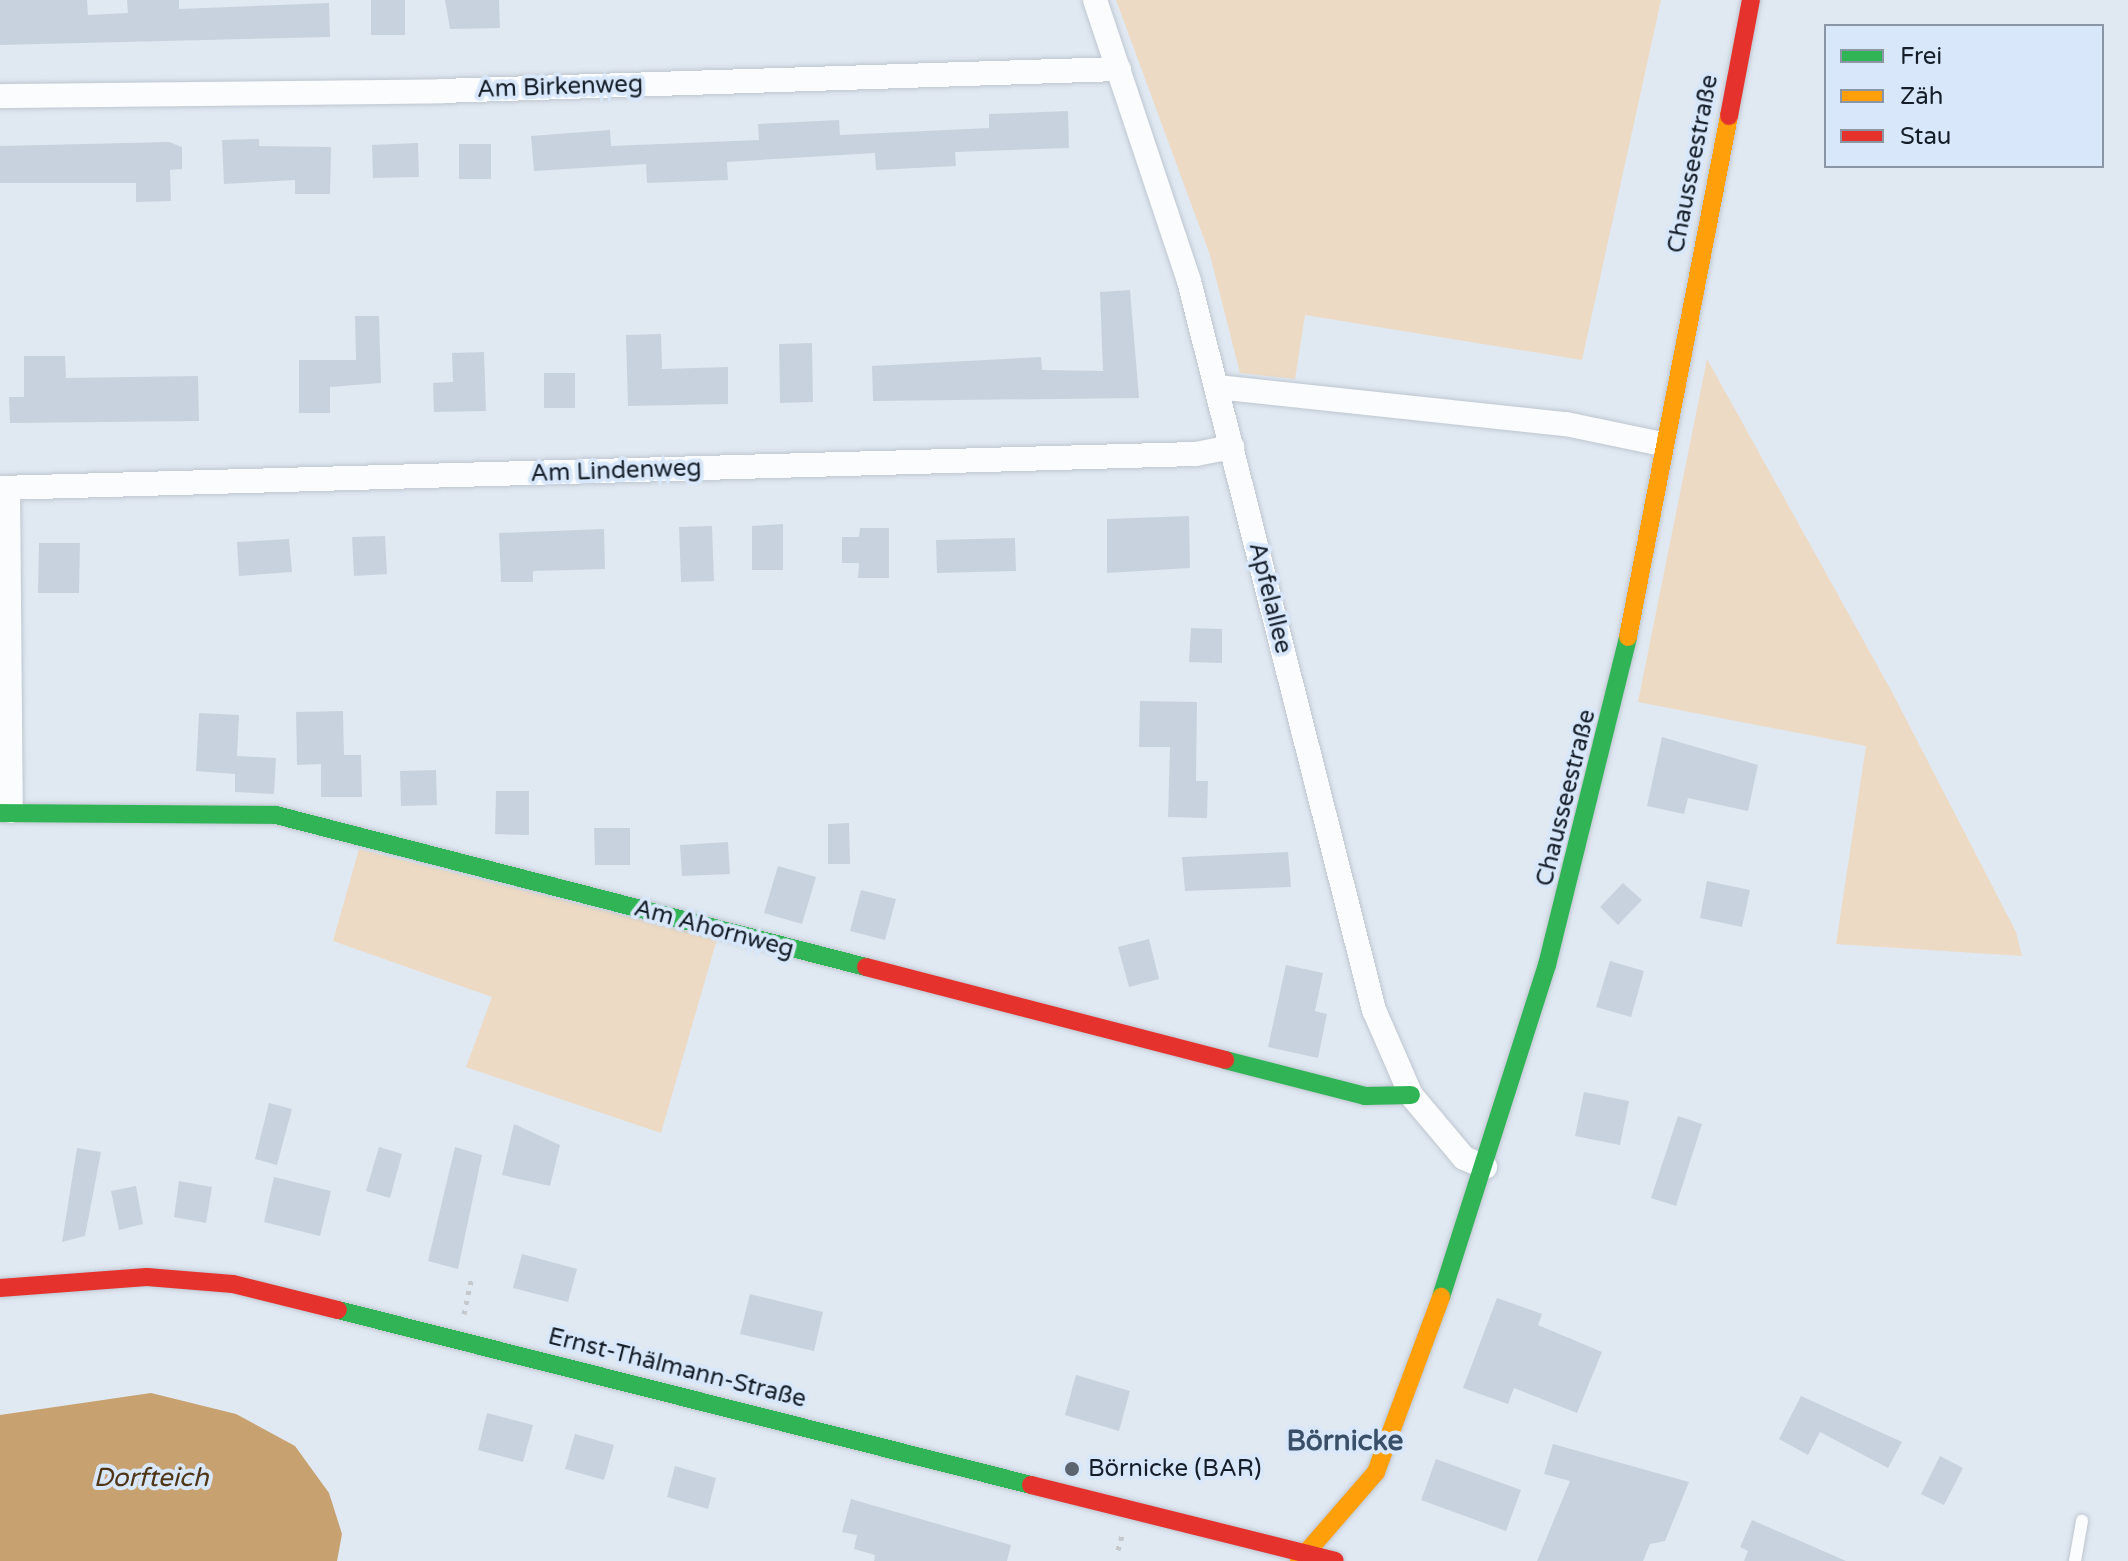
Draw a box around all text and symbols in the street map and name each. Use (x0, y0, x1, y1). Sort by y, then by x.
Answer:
legend (1824, 24, 2104, 168)
text: Frei (1900, 42, 1942, 71)
street label: Am Birkenweg (477, 70, 643, 104)
street label: Chausseestraße (1662, 72, 1724, 256)
text: Zäh (1900, 82, 1943, 111)
text: Stau (1900, 122, 1951, 151)
street label: Am Lindenweg (530, 454, 702, 488)
street label: Apfelallee (1242, 539, 1298, 657)
street label: Chausseestraße (1530, 707, 1602, 889)
street label: Am Ahornweg (631, 894, 797, 964)
street label: Ernst-Thälmann-Straße (545, 1322, 809, 1414)
district label: Börnicke (1287, 1424, 1403, 1458)
place label: Börnicke (BAR) (1088, 1455, 1261, 1483)
marker: Börnicke (BAR) (1063, 1460, 1081, 1478)
water label: Dorfteich (93, 1462, 209, 1494)

